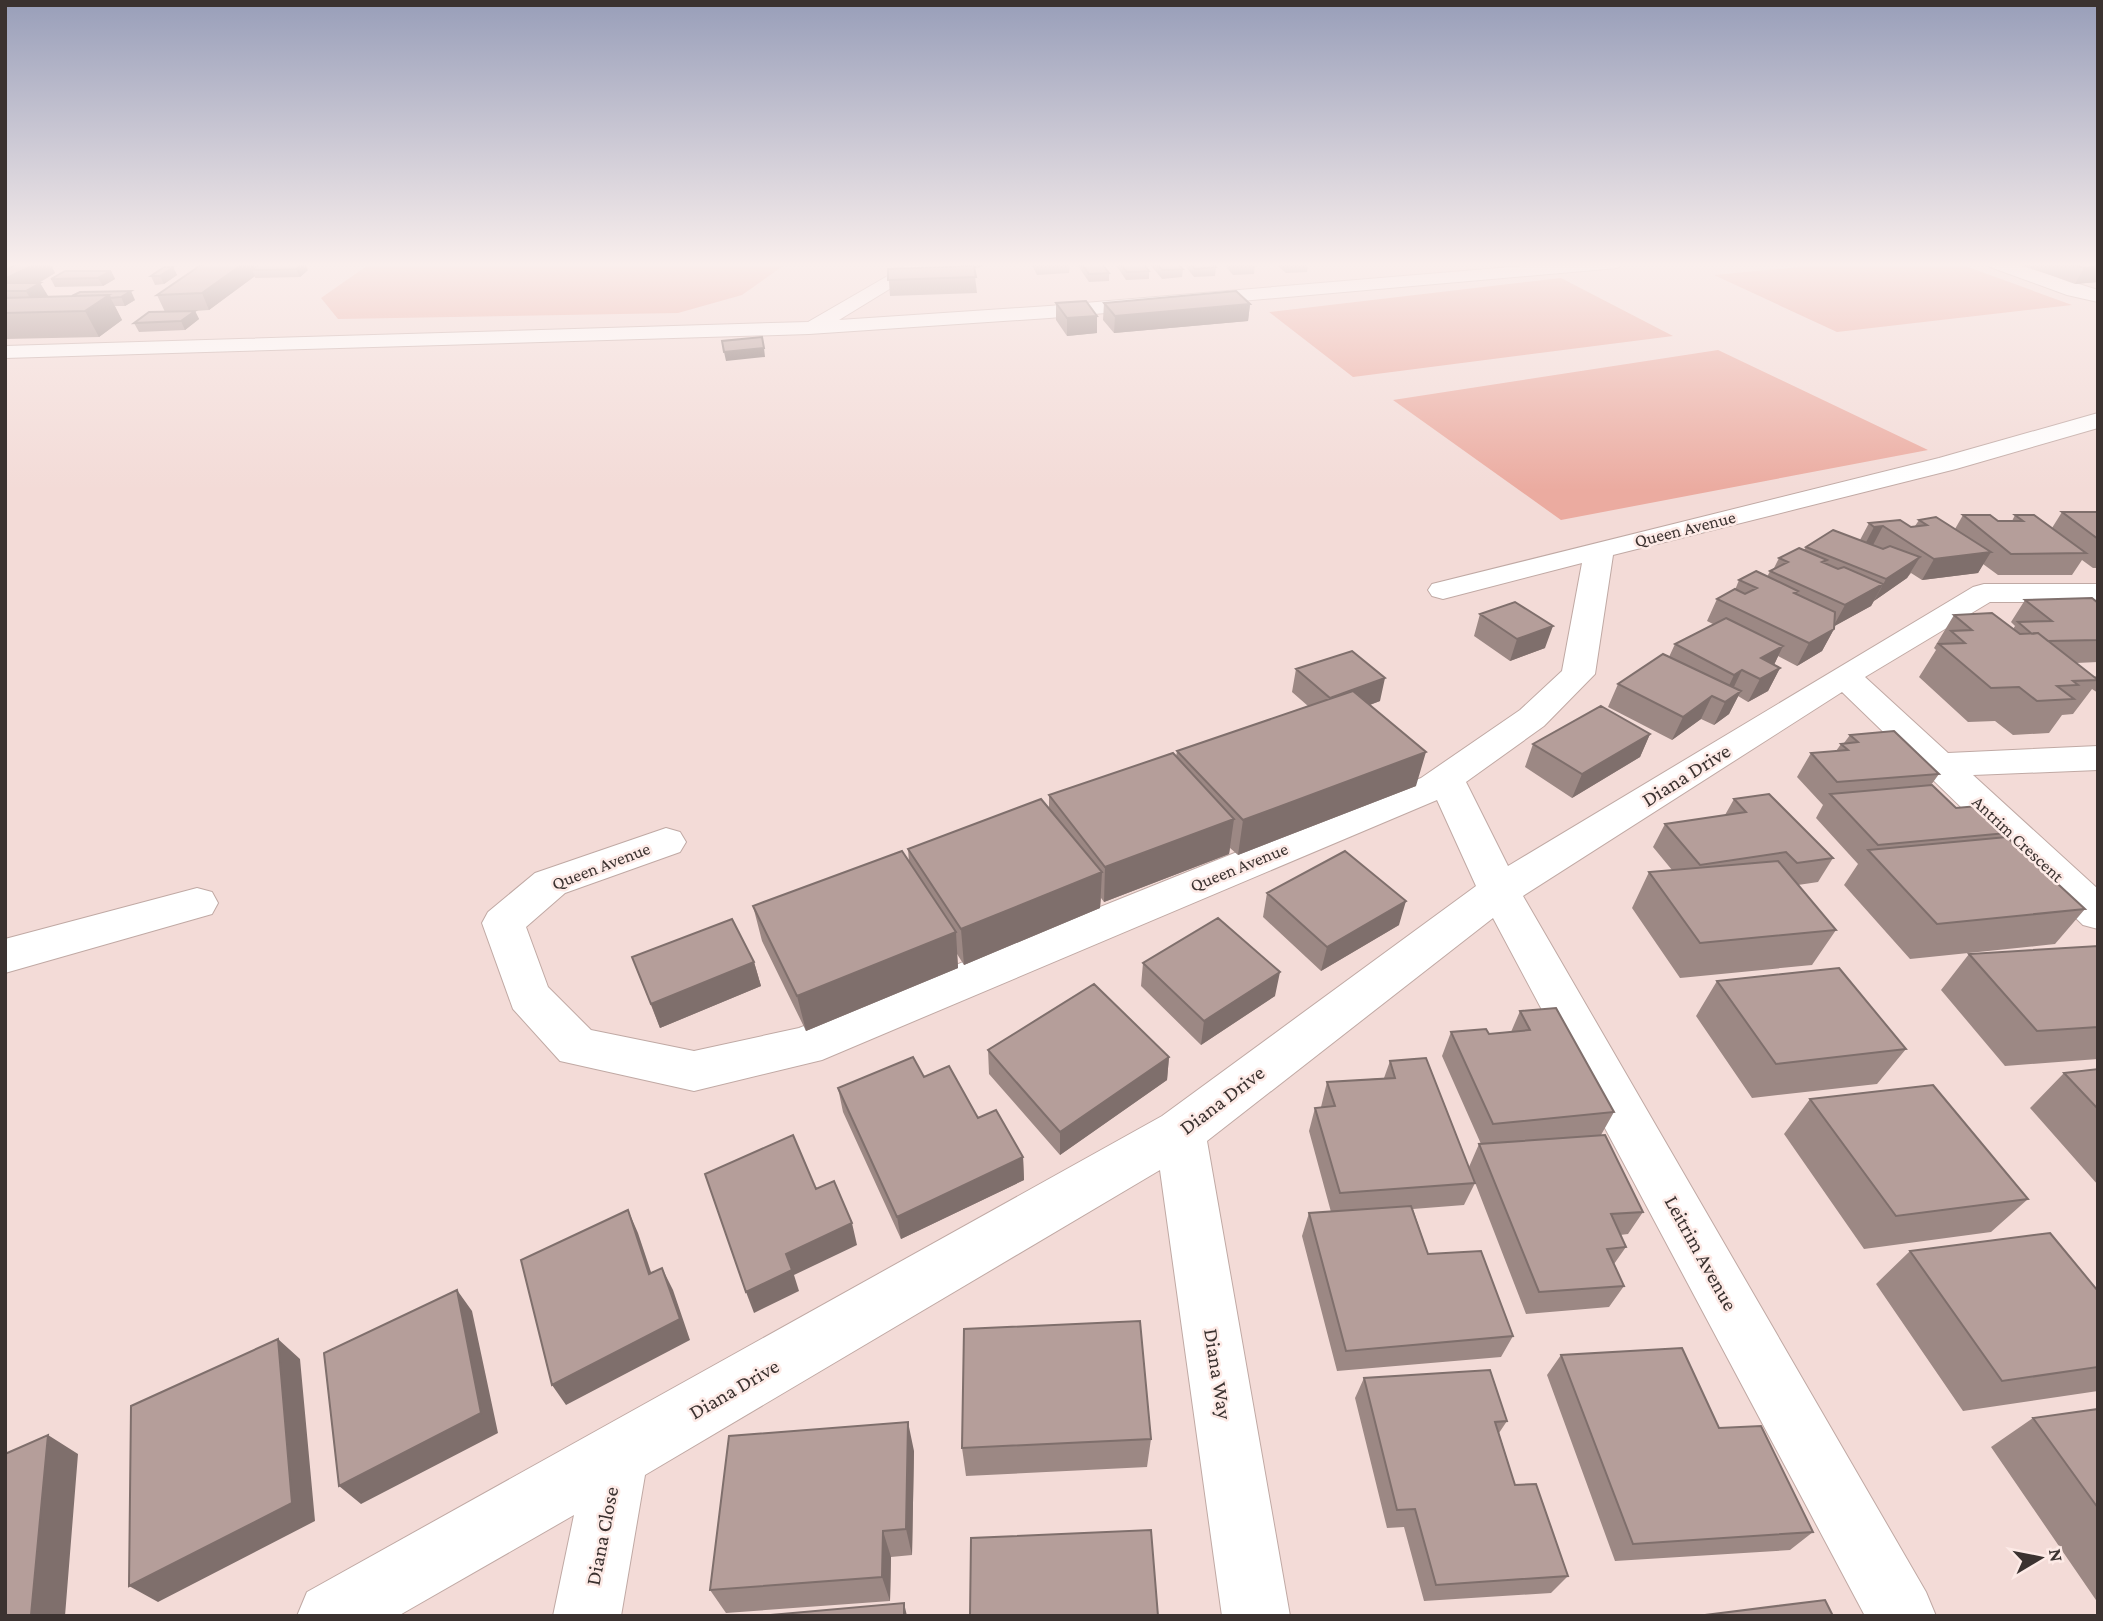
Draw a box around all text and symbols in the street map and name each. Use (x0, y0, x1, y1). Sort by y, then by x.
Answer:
street label: Queen Avenue (1632, 507, 1738, 551)
street label: Diana Drive (1637, 738, 1735, 812)
street label: Antrim Crescent (1968, 792, 2068, 887)
street label: Queen Avenue (549, 838, 653, 894)
street label: Queen Avenue (1187, 838, 1291, 896)
street label: Diana Drive (1175, 1060, 1269, 1140)
street label: Leitrim Avenue (1660, 1191, 1742, 1315)
street label: Diana Way (1199, 1327, 1237, 1422)
street label: Diana Drive (685, 1354, 783, 1424)
street label: Diana Close (581, 1485, 623, 1587)
north arrow (2005, 1523, 2075, 1593)
text: N (2045, 1547, 2068, 1563)

